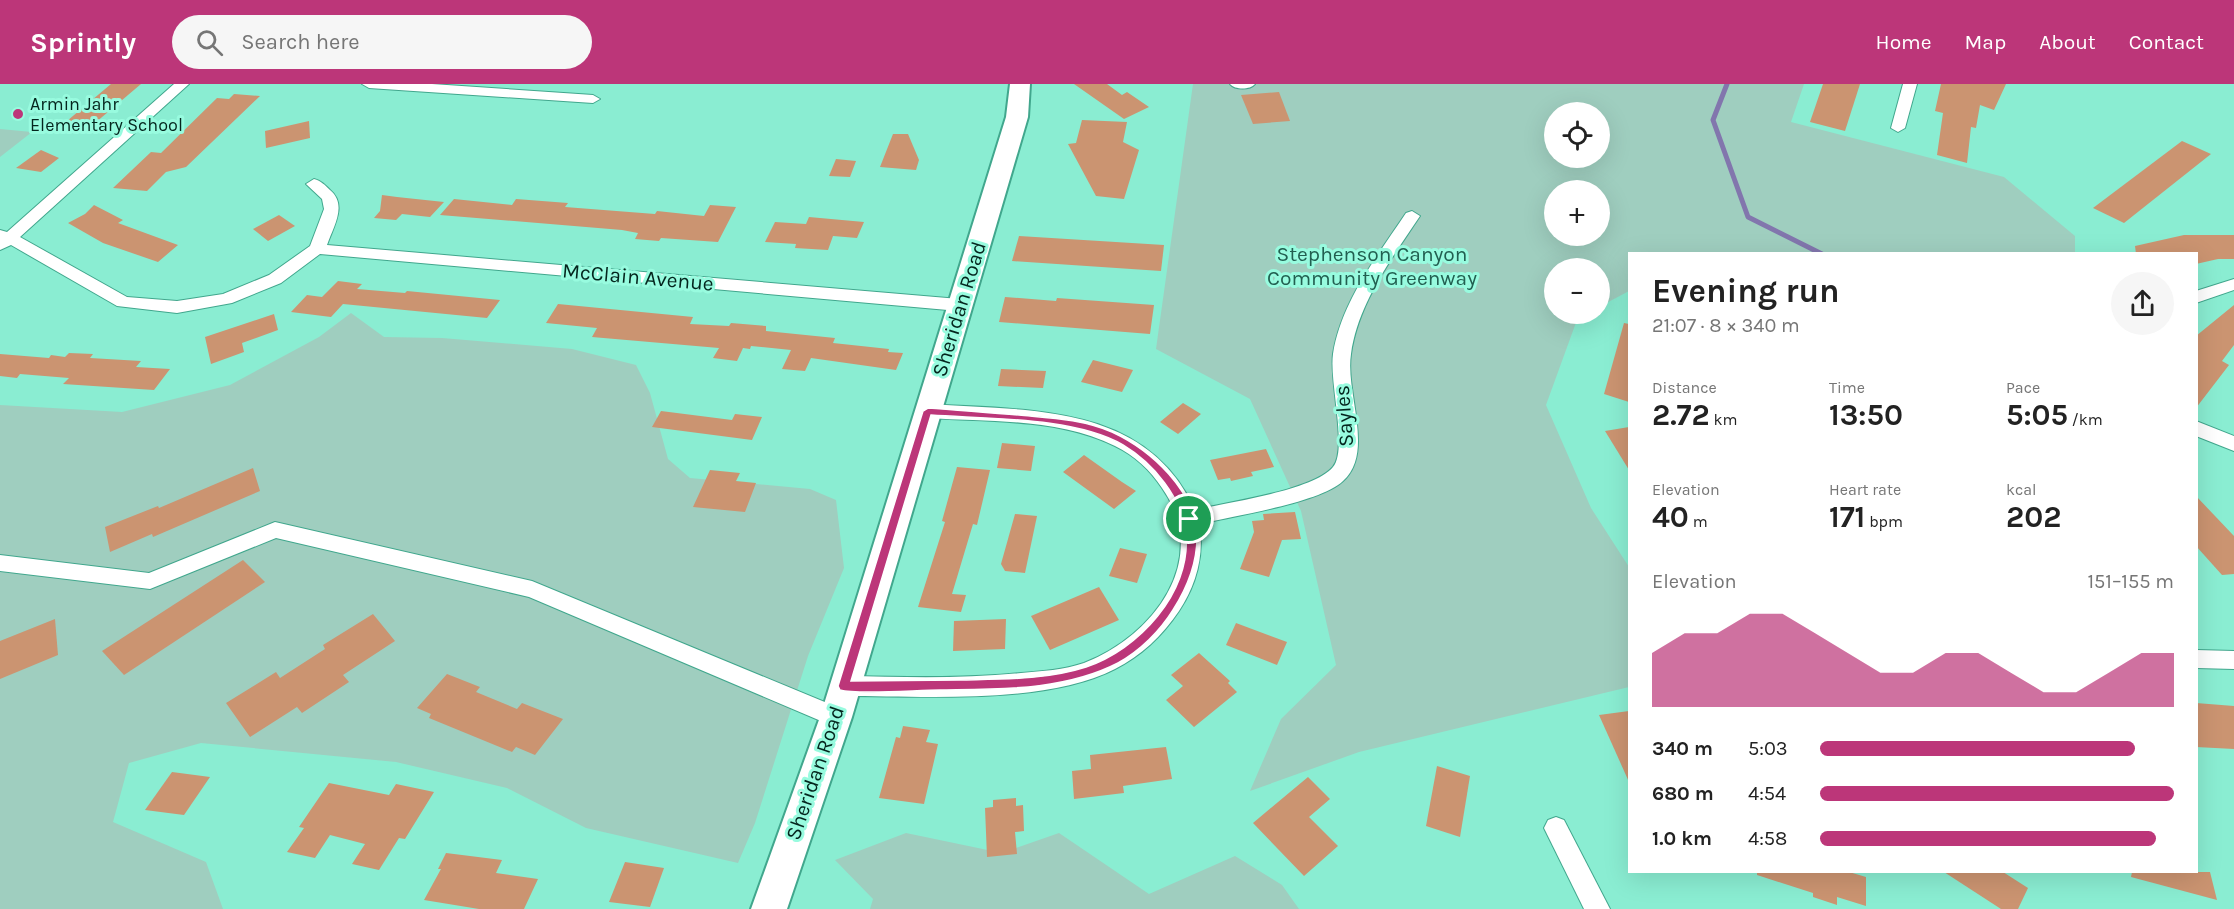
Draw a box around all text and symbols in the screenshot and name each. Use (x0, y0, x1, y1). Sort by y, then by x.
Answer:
search box (172, 15, 592, 69)
text: Sprintly (30, 26, 136, 59)
icon: search (193, 26, 226, 59)
text: Search here (241, 29, 360, 55)
text: Home (1876, 30, 1932, 54)
text: Map (1965, 30, 2006, 54)
text: About (2039, 30, 2096, 54)
text: Contact (2129, 30, 2204, 54)
place label: Armin Jahr Elementary School (30, 93, 183, 136)
map controls (1544, 102, 1610, 324)
button: locate (1544, 102, 1610, 168)
marker: Armin Jahr Elementary School (11, 107, 25, 121)
button: + (1544, 180, 1610, 246)
street label: Sheridan Road (927, 239, 991, 379)
park label: Stephenson Canyon Community Greenway (1267, 242, 1477, 290)
street label: McClain Avenue (561, 258, 715, 296)
button: − (1544, 258, 1610, 324)
text: Evening run (1652, 272, 1840, 310)
button: share (2111, 272, 2174, 335)
text: 21:07 · 8 × 340 m (1652, 314, 1800, 337)
text: Distance (1652, 378, 1717, 397)
text: Time (1829, 378, 1865, 397)
text: Pace (2006, 378, 2040, 397)
street label: Sayles (1330, 384, 1358, 448)
text: 2.72 (1652, 397, 1710, 433)
text: 13:50 (1829, 397, 1903, 433)
text: 5:05 (2006, 397, 2068, 433)
text: km (1710, 410, 1737, 429)
text: /km (2068, 410, 2103, 429)
text: Elevation (1652, 480, 1720, 499)
text: Heart rate (1829, 480, 1901, 499)
text: kcal (2006, 480, 2037, 499)
pin (1163, 493, 1214, 544)
text: 40 (1652, 499, 1689, 535)
text: 171 (1829, 499, 1865, 535)
text: 202 (2006, 499, 2061, 535)
icon: arrive (1172, 502, 1205, 535)
text: m (1689, 512, 1708, 531)
text: bpm (1865, 512, 1903, 531)
text: Elevation (1652, 570, 1737, 593)
text: 151–155 m (2087, 570, 2174, 593)
street label: Sheridan Road (781, 703, 849, 843)
text: 340 m (1652, 737, 1713, 760)
text: 5:03 (1748, 737, 1788, 760)
text: 680 m (1652, 782, 1714, 805)
text: 4:54 (1748, 782, 1786, 805)
text: 1.0 km (1652, 827, 1712, 850)
text: 4:58 (1748, 827, 1787, 850)

